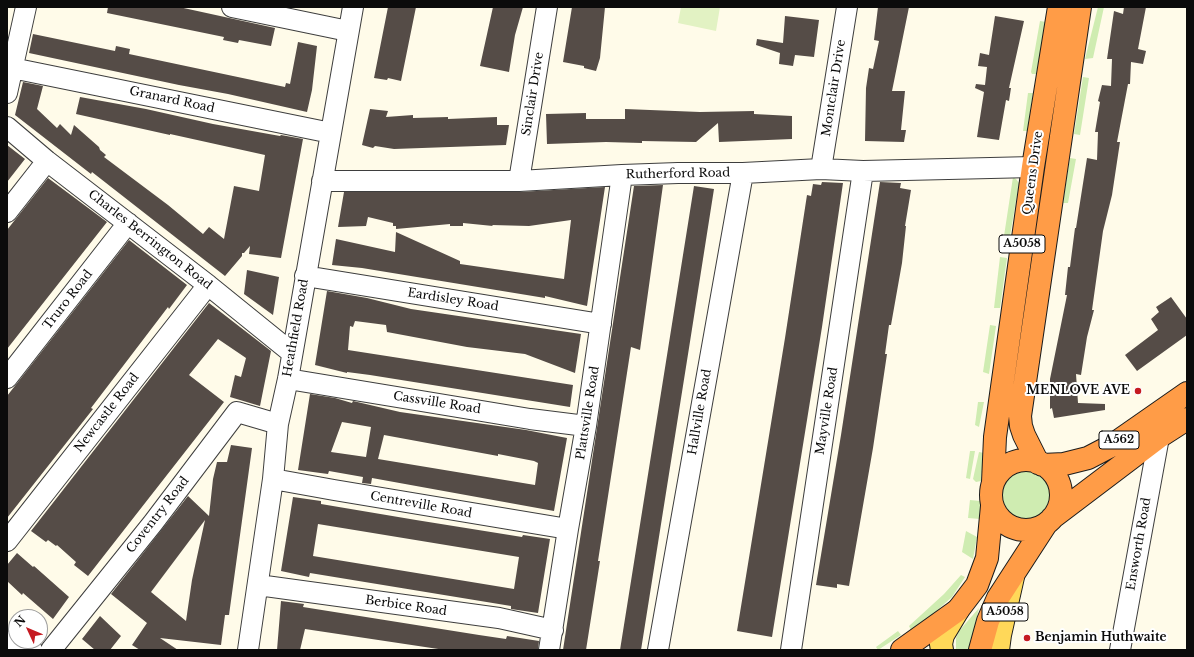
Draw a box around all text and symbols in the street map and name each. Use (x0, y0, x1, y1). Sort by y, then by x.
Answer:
street label: Montclair Drive (819, 39, 849, 137)
street label: Sinclair Drive (519, 51, 547, 137)
street label: Granard Road (128, 84, 216, 116)
street label: Queens Drive (1020, 130, 1046, 216)
street label: Rutherford Road (626, 166, 730, 182)
street label: Charles Berrington Road (85, 187, 215, 293)
road number: A5058 (999, 235, 1045, 253)
street label: Truro Road (40, 267, 96, 333)
street label: Heathfield Road (280, 278, 312, 378)
street label: Eardisley Road (406, 286, 500, 314)
street label: Plattsville Road (573, 365, 603, 461)
street label: Mayville Road (813, 366, 841, 456)
street label: Hallville Road (685, 368, 715, 456)
street label: Newcastle Road (72, 371, 142, 455)
place label: MENLOVE AVE (1026, 384, 1130, 398)
marker: MENLOVE AVE (1133, 386, 1143, 396)
street label: Cassville Road (392, 389, 482, 417)
road number: A562 (1099, 431, 1139, 449)
street label: Coventry Road (124, 474, 192, 556)
street label: Centreville Road (369, 489, 473, 521)
street label: Ensworth Road (1124, 496, 1154, 592)
street label: Berbice Road (364, 593, 448, 619)
road number: A5058 (982, 603, 1028, 621)
north arrow (8, 609, 48, 649)
text: N (11, 613, 29, 630)
place label: Benjamin Huthwaite (1035, 631, 1167, 645)
marker: Benjamin Huthwaite (1022, 633, 1032, 643)

